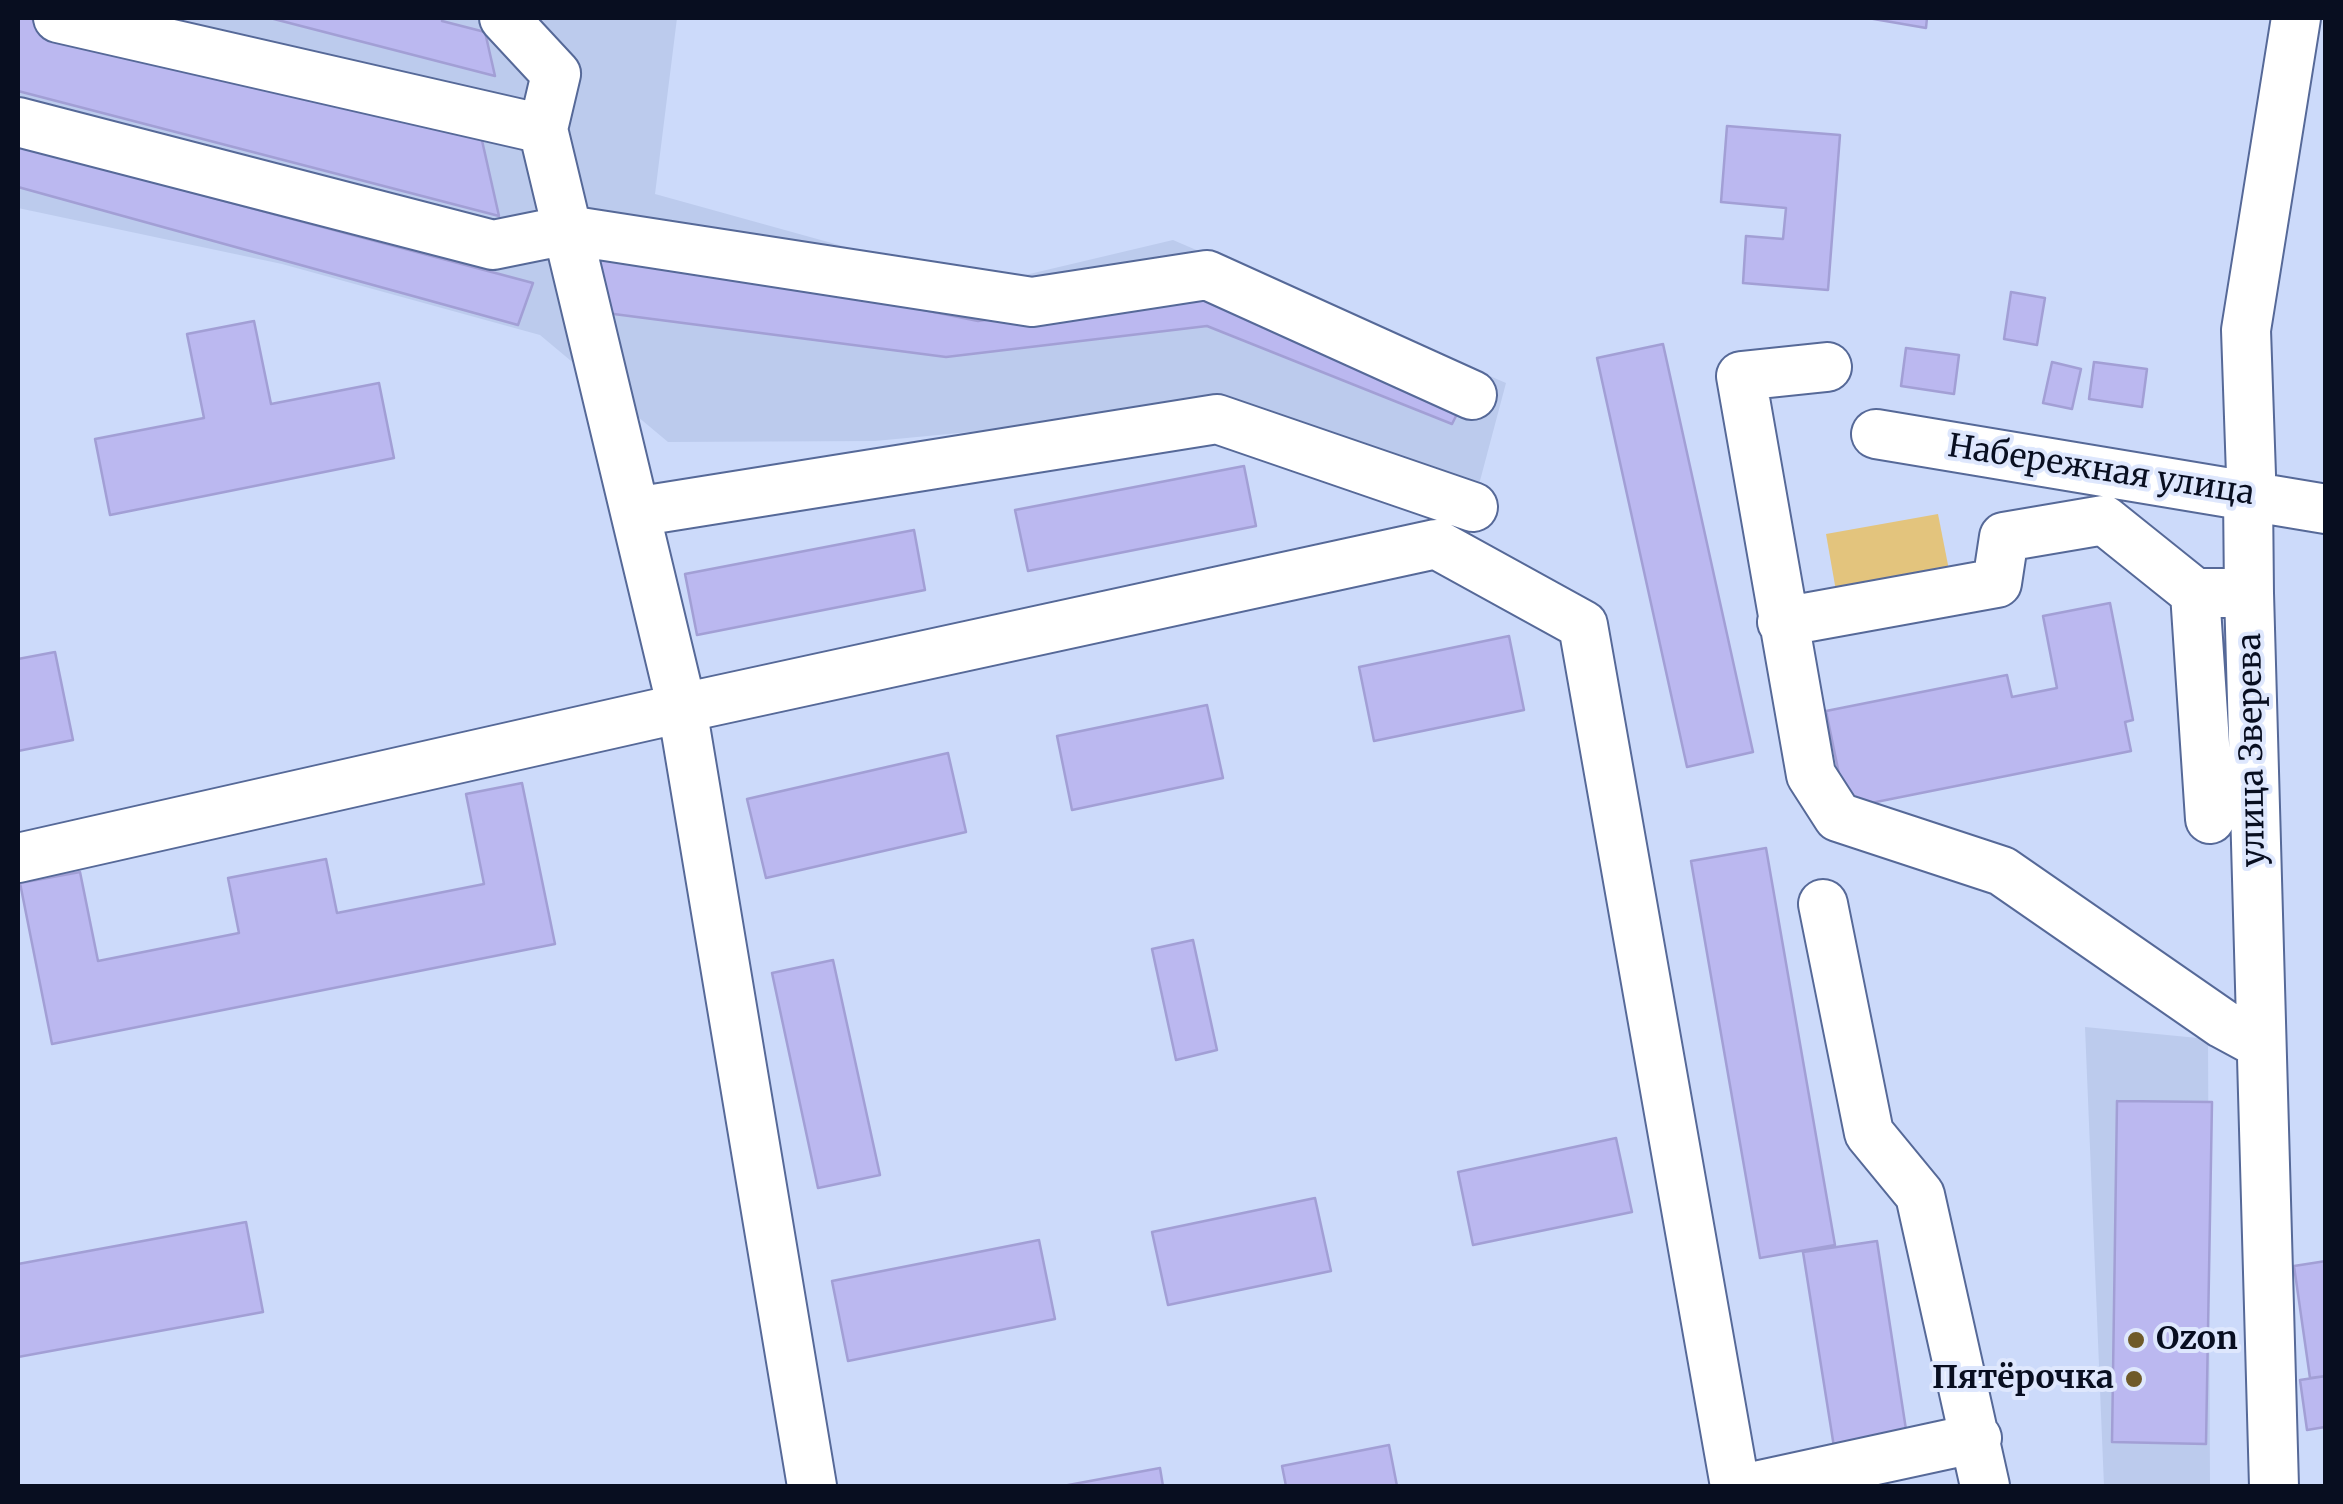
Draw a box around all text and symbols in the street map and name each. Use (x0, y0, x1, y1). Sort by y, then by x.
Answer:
street label: Набережная улица (1945, 428, 2257, 514)
street label: улица Зверева (2232, 633, 2274, 867)
place label: Ozon (2156, 1321, 2238, 1359)
marker: Ozon (2125, 1329, 2147, 1351)
place label: Пятёрочка (1932, 1360, 2114, 1398)
marker: Пятёрочка (2123, 1368, 2145, 1390)

